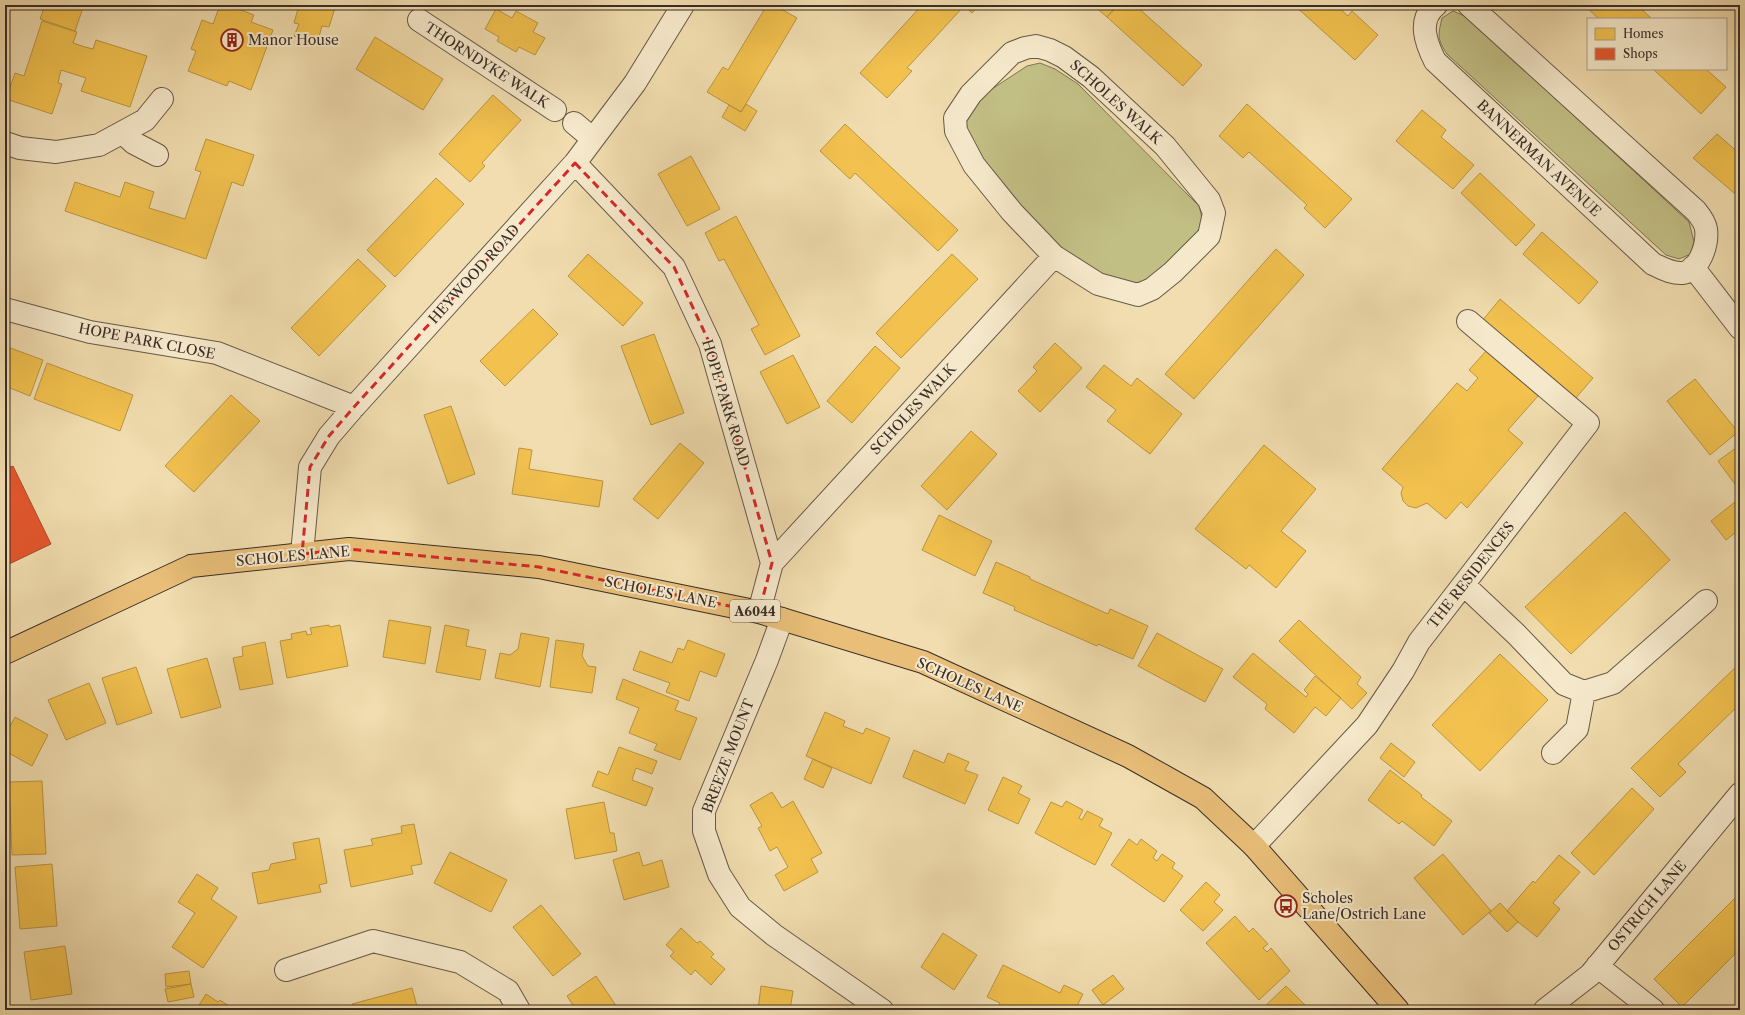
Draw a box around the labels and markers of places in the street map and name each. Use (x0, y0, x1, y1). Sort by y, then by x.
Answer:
building icon: Manor House (219, 27, 245, 53)
place label: Manor House (248, 31, 339, 49)
place label: Scholes Lane/Ostrich Lane (1302, 889, 1426, 923)
bus stop icon: Scholes Lane/Ostrich Lane (1273, 893, 1299, 919)

